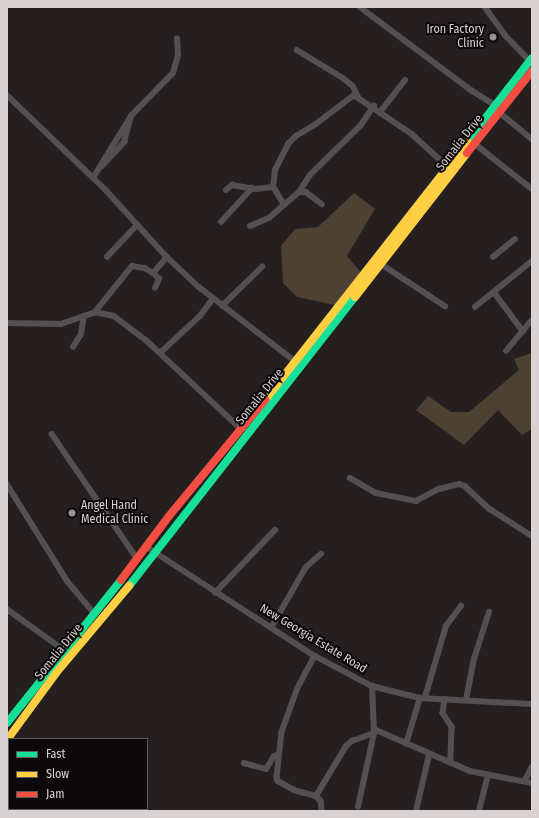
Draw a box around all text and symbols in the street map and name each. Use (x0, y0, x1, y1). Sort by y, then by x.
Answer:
place label: Iron Factory Clinic (426, 23, 484, 51)
marker: Iron Factory Clinic (487, 31, 499, 43)
street label: Somalia Drive (434, 112, 486, 174)
street label: Somalia Drive (233, 366, 287, 428)
place label: Angel Hand Medical Clinic (81, 499, 148, 527)
marker: Angel Hand Medical Clinic (66, 507, 78, 519)
street label: New Georgia Estate Road (257, 601, 369, 677)
street label: Somalia Drive (32, 621, 86, 683)
legend (8, 738, 148, 810)
text: Fast (46, 747, 65, 761)
text: Slow (46, 767, 69, 781)
text: Jam (46, 787, 64, 801)

